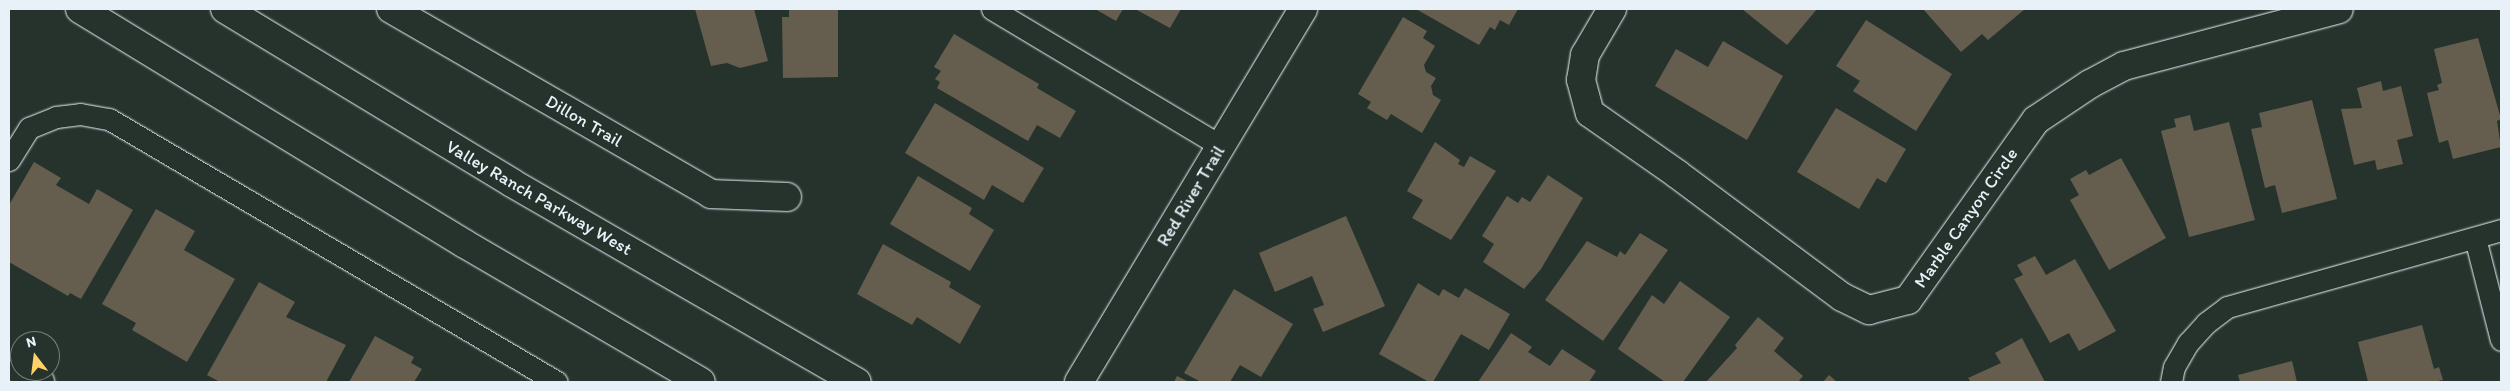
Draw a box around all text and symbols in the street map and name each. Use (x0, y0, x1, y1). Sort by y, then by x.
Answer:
street label: Dillon Trail (542, 90, 626, 152)
street label: Valley Ranch Parkway West (443, 136, 635, 260)
street label: Red River Trail (1153, 143, 1229, 249)
street label: Marble Canyon Circle (1910, 144, 2022, 292)
north arrow (10, 331, 60, 381)
text: N (24, 333, 38, 351)

